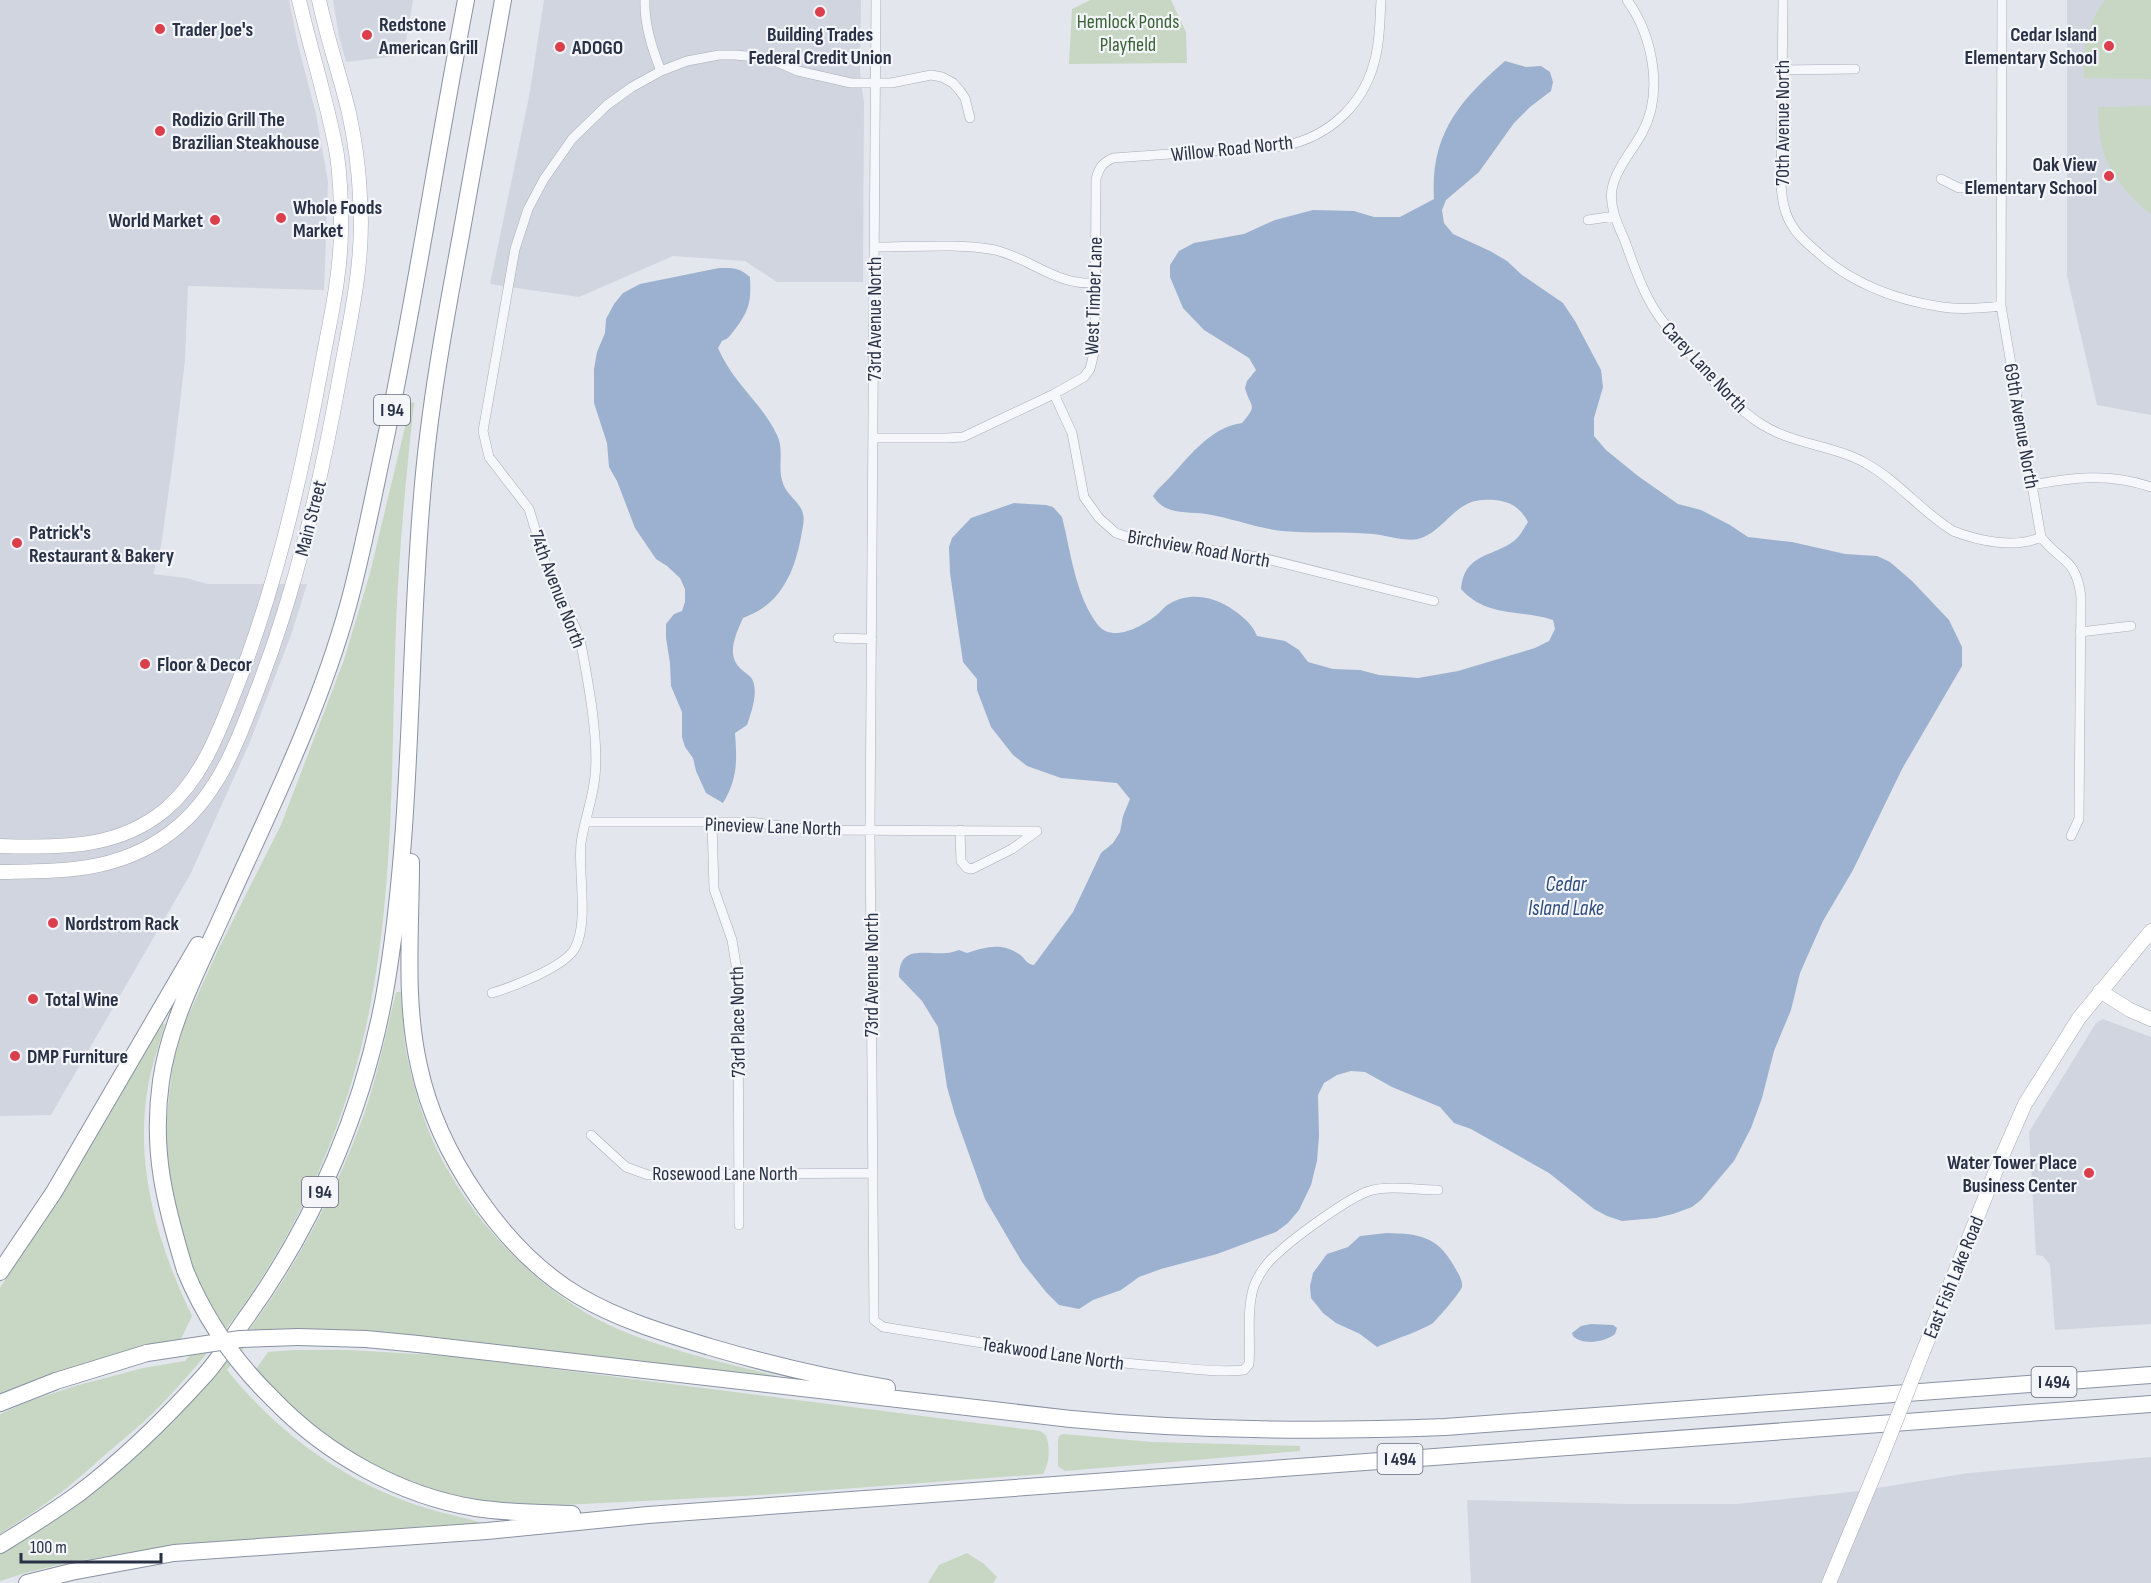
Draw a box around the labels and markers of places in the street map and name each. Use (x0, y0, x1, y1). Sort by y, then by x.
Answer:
marker: Building Trades Federal Credit Union (813, 5, 827, 19)
place label: Redstone American Grill (378, 13, 478, 60)
place label: Trader Joe's (172, 18, 254, 42)
marker: Trader Joe's (153, 22, 167, 36)
place label: Building Trades Federal Credit Union (748, 23, 892, 70)
place label: Cedar Island Elementary School (1964, 23, 2097, 70)
marker: Redstone American Grill (360, 28, 374, 42)
place label: ADOGO (571, 36, 623, 60)
marker: Cedar Island Elementary School (2102, 39, 2116, 53)
marker: ADOGO (553, 40, 567, 54)
place label: Rodizio Grill The Brazilian Steakhouse (172, 108, 319, 155)
marker: Rodizio Grill The Brazilian Steakhouse (153, 124, 167, 138)
place label: Oak View Elementary School (1964, 153, 2097, 200)
marker: Oak View Elementary School (2102, 169, 2116, 183)
place label: Whole Foods Market (293, 196, 382, 243)
place label: World Market (109, 209, 203, 233)
marker: Whole Foods Market (274, 211, 288, 225)
marker: World Market (208, 213, 222, 227)
place label: Patrick's Restaurant & Bakery (29, 521, 175, 568)
marker: Patrick's Restaurant & Bakery (10, 536, 24, 550)
place label: Floor & Decor (157, 653, 252, 677)
marker: Floor & Decor (138, 657, 152, 671)
place label: Nordstrom Rack (65, 912, 180, 936)
marker: Nordstrom Rack (46, 916, 60, 930)
place label: Total Wine (45, 988, 119, 1012)
marker: Total Wine (26, 992, 40, 1006)
place label: DMP Furniture (27, 1045, 128, 1069)
marker: DMP Furniture (8, 1049, 22, 1063)
place label: Water Tower Place Business Center (1947, 1151, 2077, 1198)
marker: Water Tower Place Business Center (2082, 1166, 2096, 1180)

